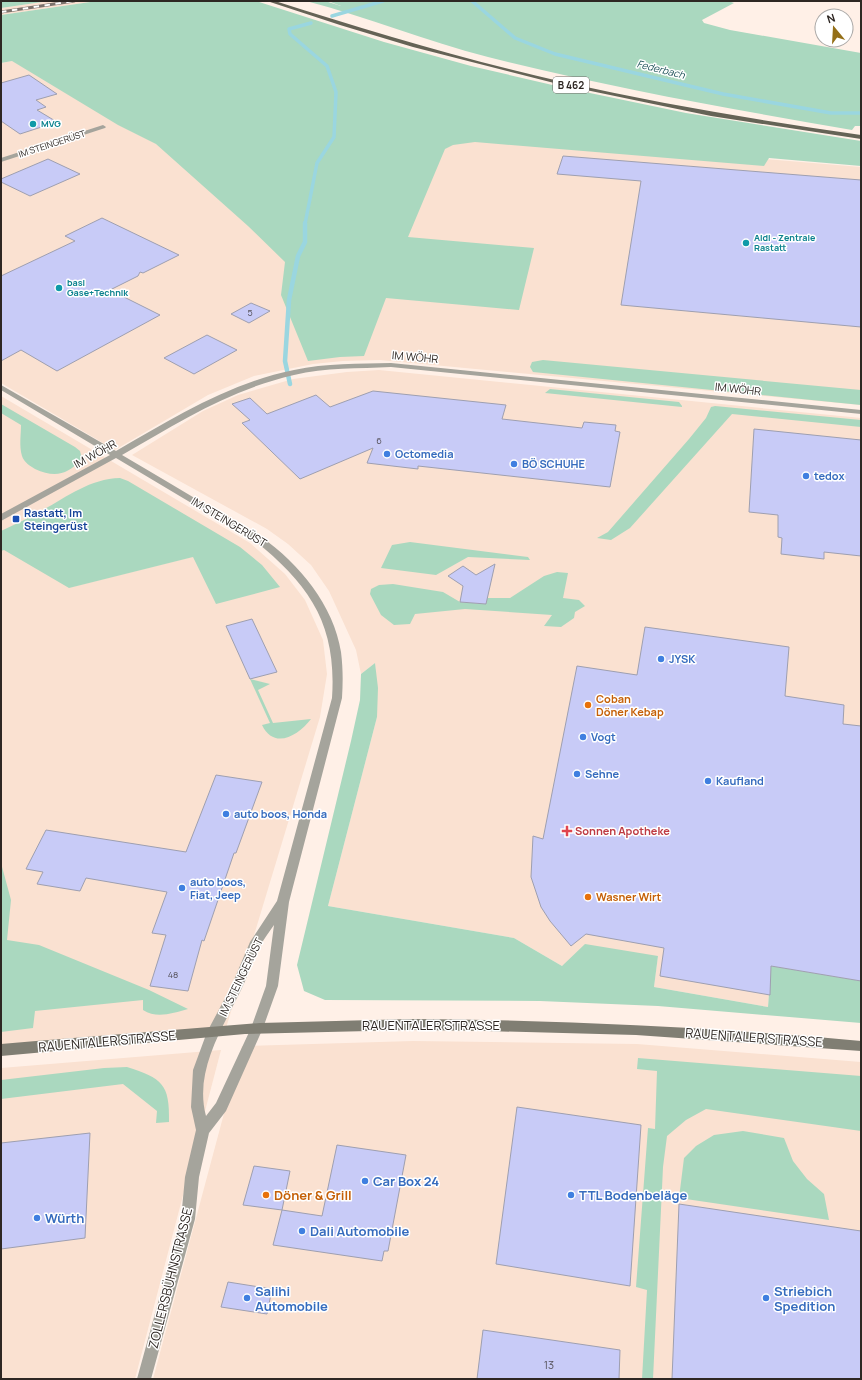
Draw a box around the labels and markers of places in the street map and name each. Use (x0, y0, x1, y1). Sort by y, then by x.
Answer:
place label: MVG (41, 117, 61, 130)
marker: MVG (28, 119, 38, 129)
place label: Aldi - Zentrale Rastatt (754, 231, 816, 254)
marker: Aldi - Zentrale Rastatt (741, 238, 751, 248)
place label: basi Gase+Technik (67, 276, 129, 299)
marker: basi Gase+Technik (54, 283, 64, 293)
place label: Octomedia (395, 446, 453, 461)
marker: Octomedia (382, 449, 392, 459)
place label: BÖ SCHUHE (522, 456, 585, 471)
marker: BÖ SCHUHE (509, 459, 519, 469)
place label: tedox (814, 468, 845, 483)
marker: tedox (801, 471, 811, 481)
place label: Rastatt, Im Steingerüst (24, 505, 88, 533)
marker: Rastatt, Im Steingerüst (11, 514, 21, 524)
place label: JYSK (669, 651, 696, 666)
marker: JYSK (656, 654, 666, 664)
place label: Coban Döner Kebap (596, 691, 664, 719)
marker: Coban Döner Kebap (583, 700, 593, 710)
place label: Vogt (591, 729, 616, 744)
marker: Vogt (578, 732, 588, 742)
place label: Sehne (585, 766, 620, 781)
marker: Sehne (572, 769, 582, 779)
place label: Kaufland (716, 773, 764, 788)
marker: Kaufland (703, 776, 713, 786)
place label: auto boos, Honda (234, 806, 327, 821)
marker: auto boos, Honda (221, 809, 231, 819)
place label: Sonnen Apotheke (575, 823, 670, 838)
marker: Sonnen Apotheke (562, 826, 572, 836)
place label: auto boos, Fiat, Jeep (190, 874, 246, 902)
marker: auto boos, Fiat, Jeep (177, 883, 187, 893)
place label: Wasner Wirt (596, 889, 662, 904)
marker: Wasner Wirt (583, 892, 593, 902)
place label: Car Box 24 (373, 1172, 439, 1190)
marker: Car Box 24 (360, 1176, 370, 1186)
place label: Döner & Grill (274, 1186, 352, 1204)
place label: TTL Bodenbeläge (579, 1186, 687, 1204)
marker: Döner & Grill (261, 1190, 271, 1200)
marker: TTL Bodenbeläge (566, 1190, 576, 1200)
place label: Würth (45, 1209, 84, 1227)
marker: Würth (32, 1213, 42, 1223)
place label: Dali Automobile (310, 1222, 410, 1240)
marker: Dali Automobile (297, 1226, 307, 1236)
place label: Salihi Automobile (255, 1282, 328, 1315)
place label: Striebich Spedition (774, 1282, 836, 1315)
marker: Salihi Automobile (242, 1293, 252, 1303)
marker: Striebich Spedition (761, 1293, 771, 1303)

